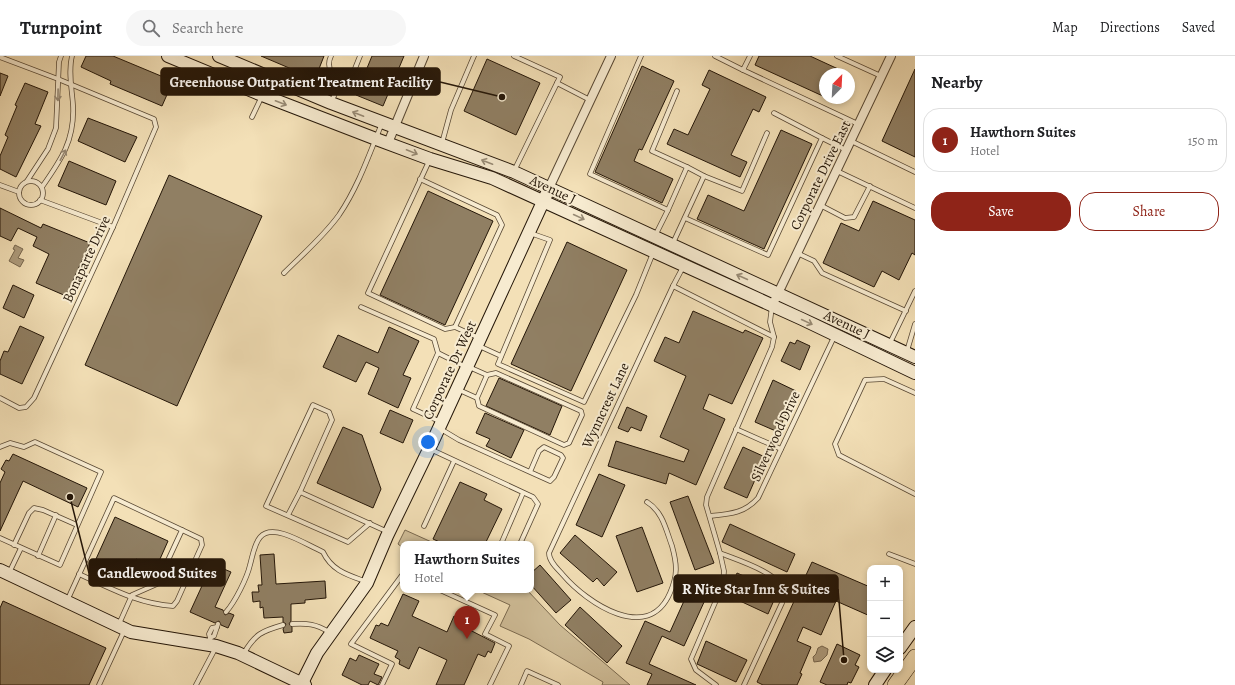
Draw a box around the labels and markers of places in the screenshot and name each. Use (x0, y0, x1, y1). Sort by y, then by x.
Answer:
callout: Greenhouse Outpatient Treatment Facility (161, 68, 440, 95)
callout: Candlewood Suites (89, 559, 225, 586)
callout: R Nite Star Inn & Suites (674, 575, 838, 602)
pin: 1 (454, 606, 480, 639)

